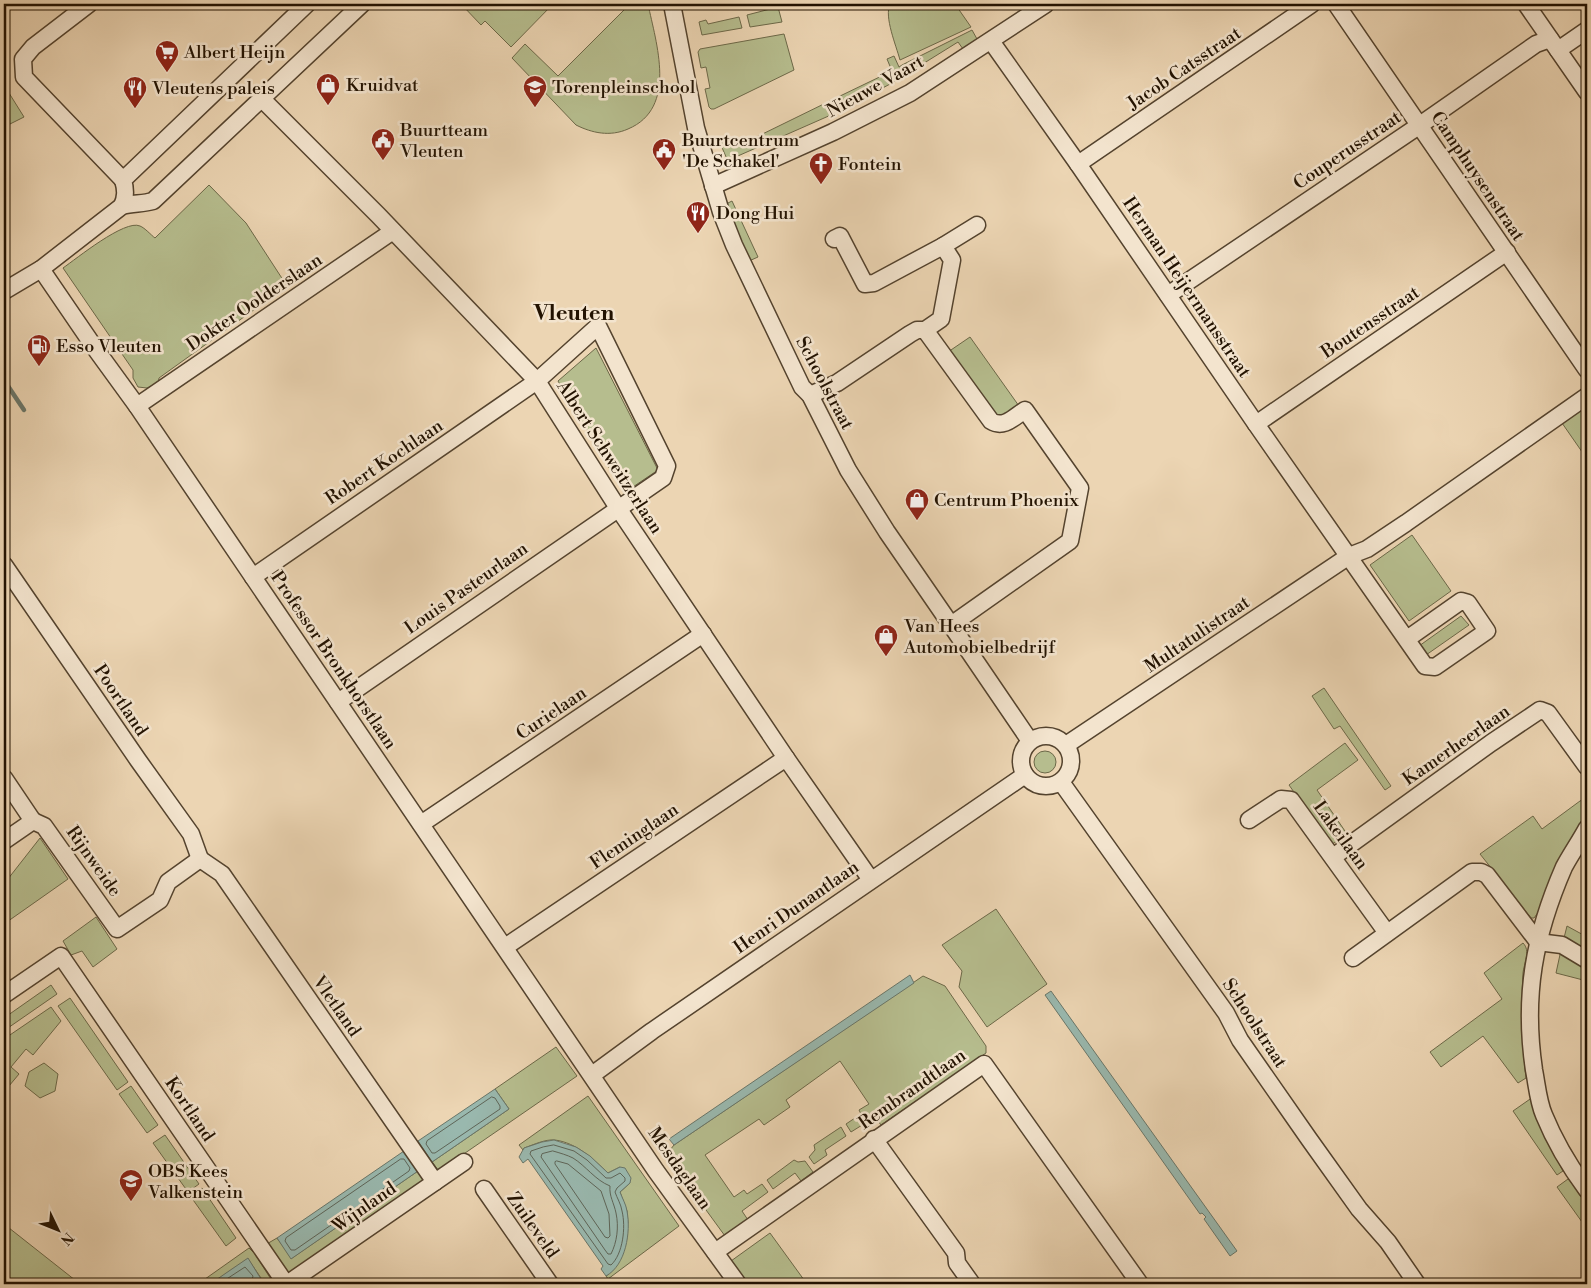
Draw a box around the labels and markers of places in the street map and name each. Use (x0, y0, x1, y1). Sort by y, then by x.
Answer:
supermarket icon: Albert Heijn (154, 39, 180, 73)
place label: Albert Heijn (183, 41, 285, 64)
shop icon: Kruidvat (315, 72, 341, 106)
place label: Kruidvat (346, 74, 419, 97)
school or university icon: Torenpleinschool (522, 74, 548, 108)
restaurant icon: Vleutens paleis (122, 75, 148, 109)
place label: Torenpleinschool (552, 76, 696, 99)
place label: Vleutens paleis (151, 77, 275, 100)
place label: Buurtteam Vleuten (399, 119, 488, 163)
public building icon: Buurtteam Vleuten (370, 127, 396, 161)
place label: Buurtcentrum 'De Schakel' (681, 129, 799, 173)
public building icon: Buurtcentrum 'De Schakel' (651, 137, 677, 171)
church icon: Fontein (808, 151, 834, 185)
place label: Fontein (838, 153, 902, 176)
restaurant icon: Dong Hui (685, 200, 711, 234)
place label: Dong Hui (716, 202, 795, 225)
fuel station icon: Esso Vleuten (26, 333, 52, 367)
place label: Esso Vleuten (56, 335, 162, 358)
shop icon: Centrum Phoenix (904, 487, 930, 521)
place label: Centrum Phoenix (934, 489, 1079, 512)
place label: Van Hees Automobielbedrijf (903, 615, 1056, 659)
shop icon: Van Hees Automobielbedrijf (873, 623, 899, 657)
place label: OBS Kees Valkenstein (147, 1160, 243, 1204)
school or university icon: OBS Kees Valkenstein (118, 1168, 144, 1202)

